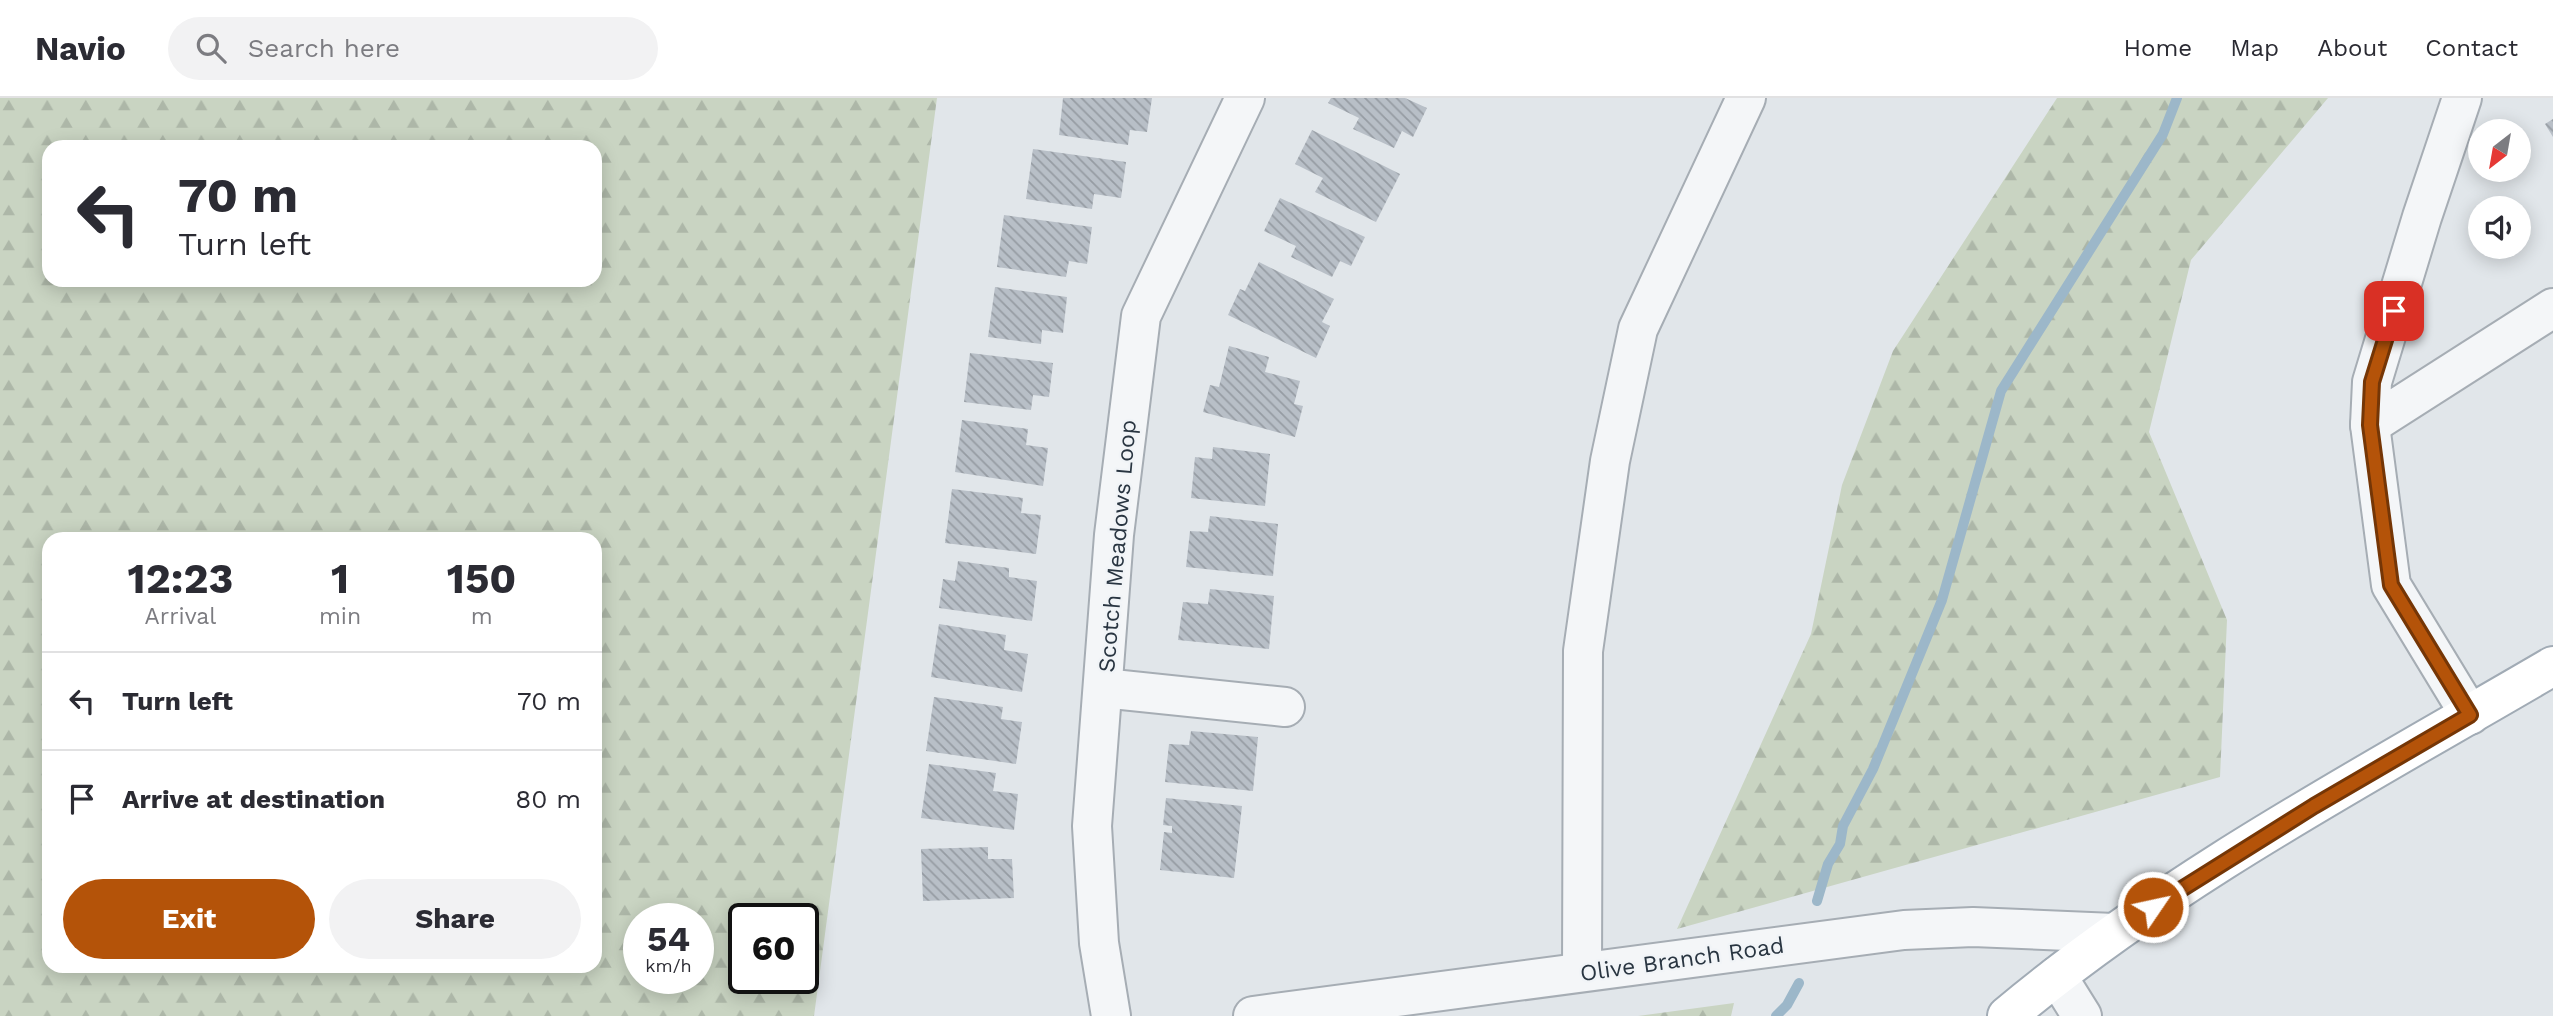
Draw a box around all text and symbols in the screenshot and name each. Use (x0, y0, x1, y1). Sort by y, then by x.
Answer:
search box (168, 17, 658, 80)
text: Navio (35, 29, 126, 68)
icon: search (192, 29, 230, 67)
text: Search here (248, 33, 400, 63)
text: Home (2124, 34, 2192, 62)
text: Map (2230, 34, 2279, 62)
text: About (2317, 34, 2387, 62)
text: Contact (2425, 34, 2518, 62)
north arrow (2468, 119, 2530, 182)
map controls (2468, 119, 2531, 259)
text: 70 m (178, 166, 298, 224)
icon: left (63, 168, 154, 259)
button: sound (2468, 196, 2531, 259)
text: Turn left (178, 225, 311, 263)
pin (2364, 281, 2424, 341)
icon: arrive (2375, 292, 2413, 330)
street label: Scotch Meadows Loop (1093, 418, 1142, 674)
text: 12:23 (128, 554, 233, 603)
text: 1 (331, 554, 349, 603)
text: 150 (447, 554, 516, 603)
text: Arrival (145, 603, 216, 630)
text: min (319, 603, 361, 630)
text: m (471, 603, 493, 630)
icon: left (63, 682, 101, 720)
text: Turn left (122, 686, 233, 716)
text: 70 m (517, 686, 581, 716)
icon: arrive (63, 780, 101, 818)
text: Arrive at destination (122, 784, 385, 814)
text: 80 m (515, 784, 581, 814)
position arrow (2116, 870, 2190, 944)
button: Exit (63, 879, 315, 959)
button: Share (329, 879, 581, 959)
speed limit sign: 60 (728, 903, 819, 994)
text: 54 (647, 918, 690, 960)
street label: Olive Branch Road (1578, 932, 1786, 987)
text: km/h (645, 955, 692, 976)

